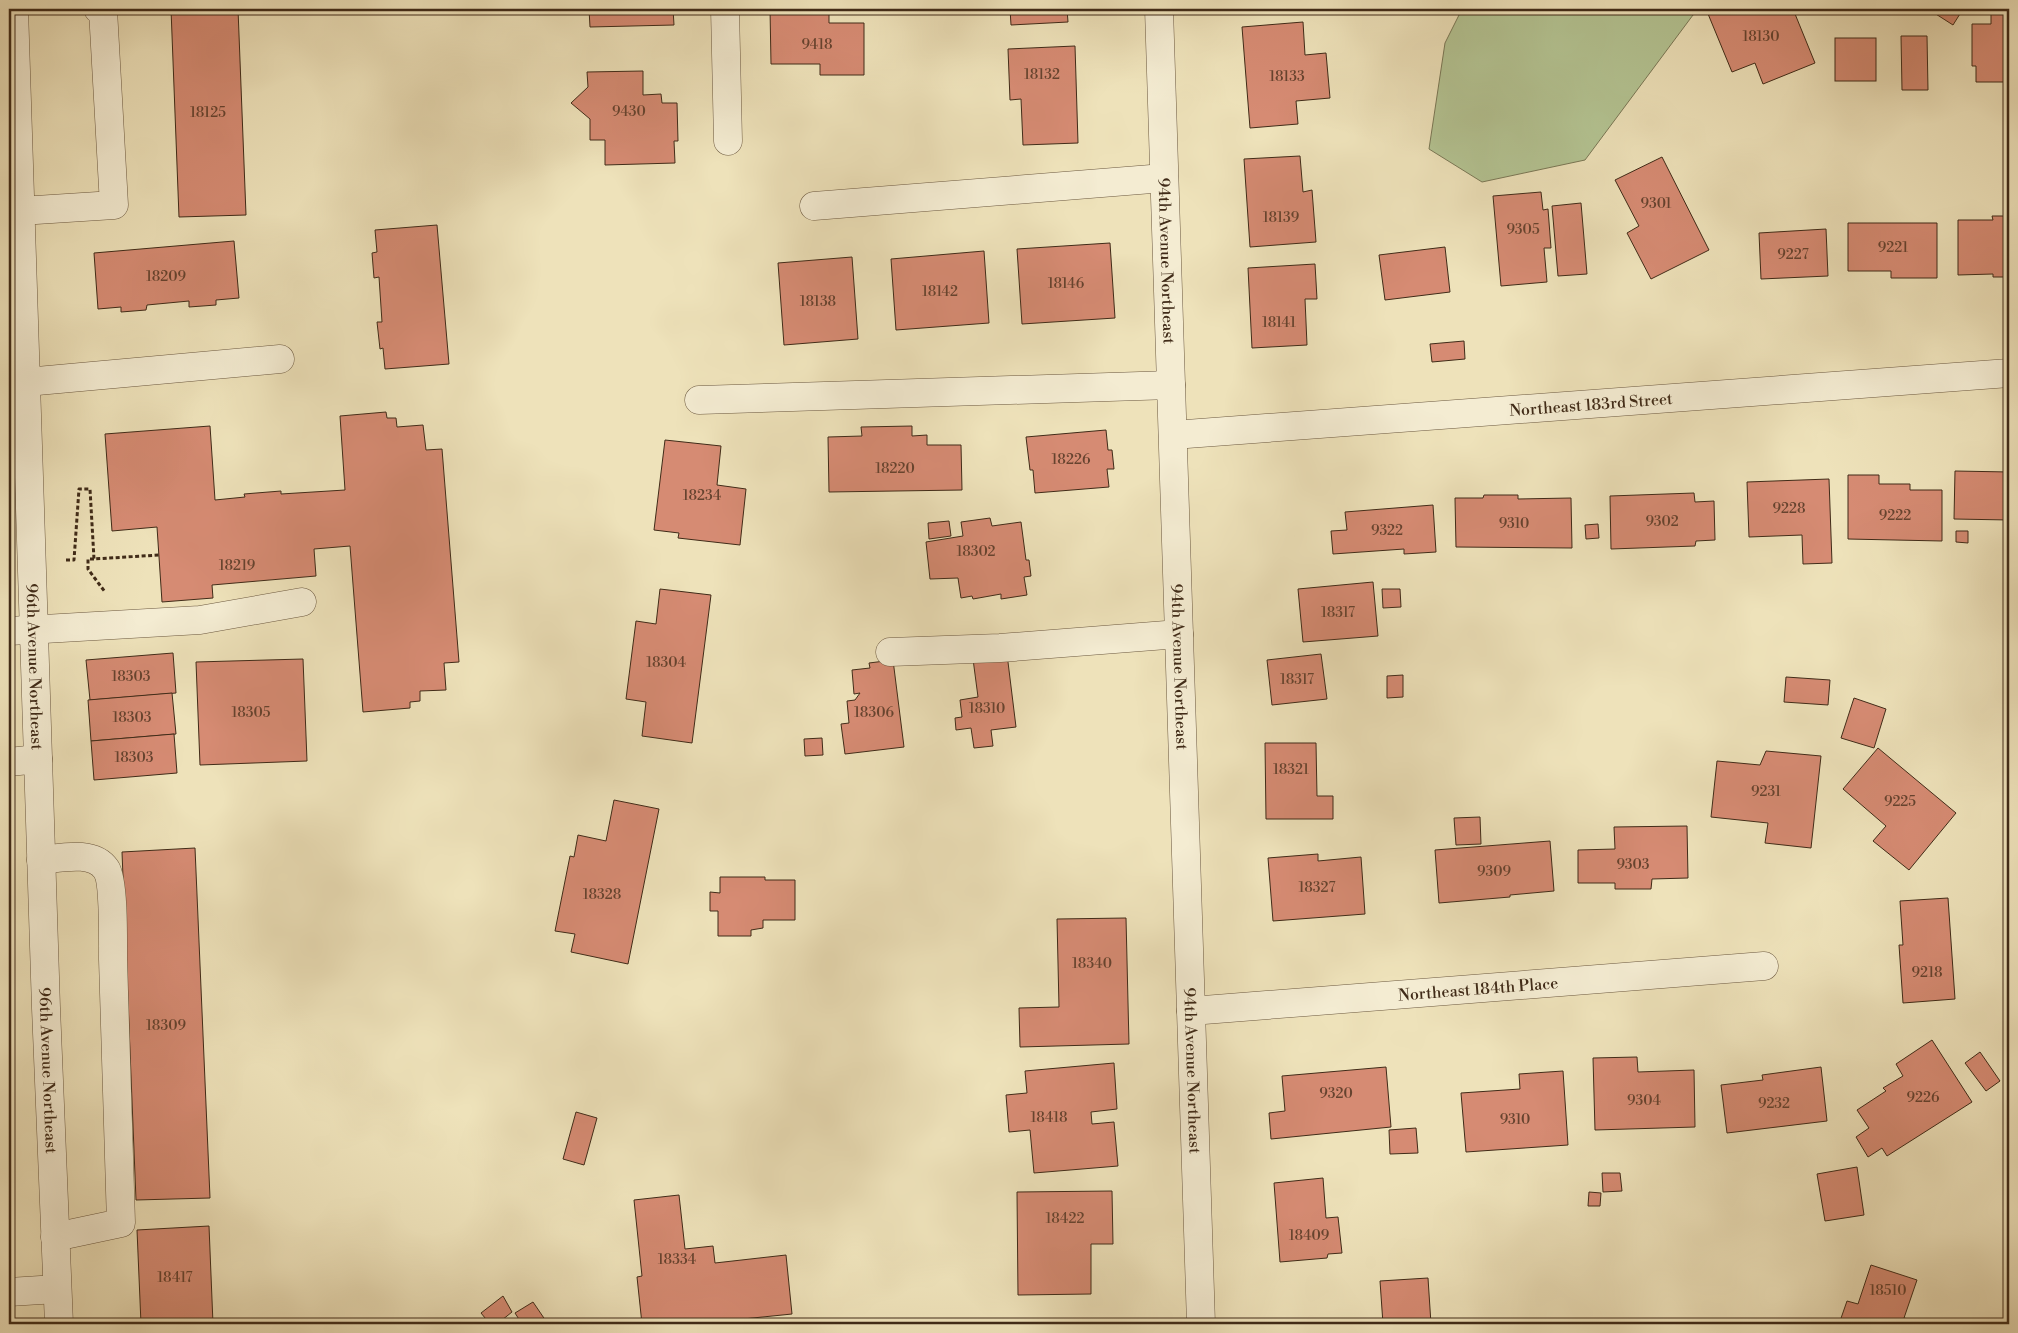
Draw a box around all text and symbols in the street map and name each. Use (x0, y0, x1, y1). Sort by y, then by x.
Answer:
house number: 18130 (1742, 28, 1780, 46)
house number: 9418 (801, 36, 833, 54)
house number: 18132 (1024, 66, 1060, 84)
house number: 18133 (1269, 68, 1305, 86)
house number: 9430 (612, 103, 646, 121)
house number: 18125 (190, 104, 226, 122)
street label: 94th Avenue Northeast (1153, 177, 1179, 345)
house number: 9301 (1640, 195, 1672, 213)
house number: 18139 (1263, 209, 1299, 227)
house number: 9305 (1506, 221, 1540, 239)
house number: 9221 (1878, 239, 1908, 257)
house number: 9227 (1777, 246, 1809, 264)
house number: 18209 (146, 268, 186, 286)
house number: 18146 (1048, 275, 1085, 293)
house number: 18142 (922, 283, 958, 301)
house number: 18138 (800, 293, 836, 311)
house number: 18141 (1262, 314, 1296, 332)
street label: Northeast 183rd Street (1509, 389, 1674, 421)
house number: 18226 (1052, 451, 1091, 469)
house number: 18220 (875, 460, 915, 478)
house number: 18234 (683, 487, 721, 505)
house number: 9228 (1772, 500, 1806, 518)
house number: 9222 (1879, 507, 1911, 525)
house number: 9302 (1645, 513, 1679, 531)
house number: 9310 (1499, 515, 1529, 533)
house number: 9322 (1371, 522, 1403, 540)
house number: 18302 (956, 543, 996, 561)
house number: 18219 (219, 557, 255, 575)
street label: 96th Avenue Northeast (21, 583, 47, 751)
street label: 94th Avenue Northeast (1166, 583, 1192, 751)
house number: 18317 (1321, 604, 1355, 622)
house number: 18304 (646, 654, 686, 672)
house number: 18303 (111, 668, 151, 686)
house number: 18317 (1280, 671, 1314, 689)
house number: 18310 (969, 700, 1005, 718)
house number: 18305 (231, 704, 271, 722)
house number: 18306 (854, 704, 894, 722)
house number: 18303 (112, 709, 152, 727)
house number: 18303 (114, 749, 154, 767)
house number: 18321 (1273, 761, 1309, 779)
house number: 9231 (1751, 783, 1781, 801)
house number: 9225 (1884, 793, 1916, 811)
house number: 9303 (1616, 856, 1650, 874)
house number: 9309 (1477, 863, 1511, 881)
house number: 18327 (1298, 879, 1336, 897)
house number: 18328 (583, 886, 621, 904)
house number: 18340 (1072, 955, 1112, 973)
house number: 9218 (1912, 964, 1942, 982)
street label: Northeast 184th Place (1397, 973, 1559, 1006)
street label: 96th Avenue Northeast (34, 987, 61, 1155)
street label: 94th Avenue Northeast (1179, 987, 1205, 1154)
house number: 18309 (146, 1017, 186, 1035)
house number: 9320 (1319, 1085, 1353, 1103)
house number: 9226 (1907, 1089, 1940, 1107)
house number: 9304 (1627, 1092, 1661, 1110)
house number: 9232 (1758, 1095, 1790, 1113)
house number: 18418 (1030, 1109, 1068, 1127)
house number: 9310 (1500, 1111, 1530, 1129)
house number: 18422 (1046, 1210, 1084, 1228)
house number: 18409 (1289, 1227, 1329, 1245)
house number: 18334 (658, 1251, 696, 1269)
house number: 18417 (157, 1269, 193, 1287)
house number: 18510 (1870, 1282, 1906, 1300)

